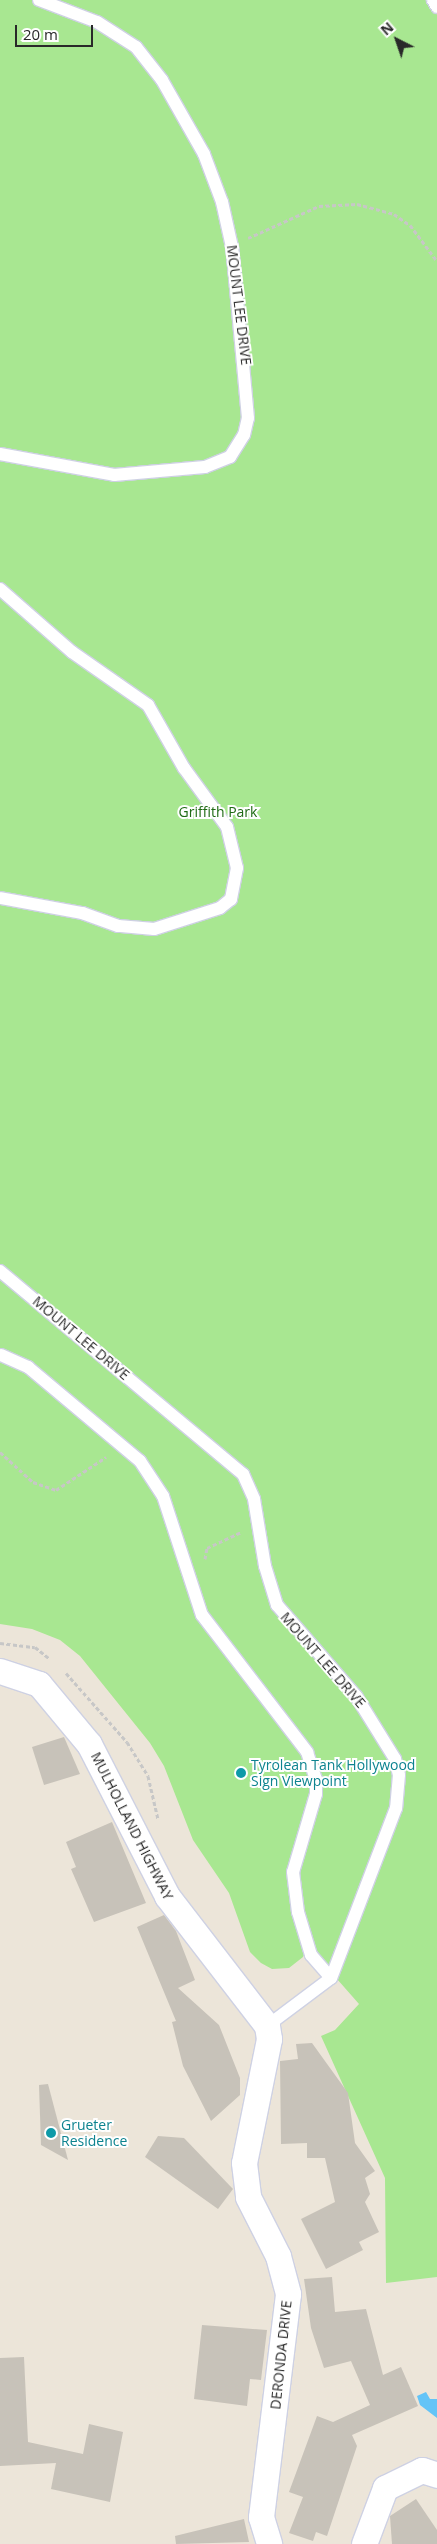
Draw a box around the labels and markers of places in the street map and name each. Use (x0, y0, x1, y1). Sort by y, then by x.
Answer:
place label: Tyrolean Tank Hollywood Sign Viewpoint (251, 1757, 415, 1790)
marker: Tyrolean Tank Hollywood Sign Viewpoint (235, 1767, 247, 1779)
place label: Grueter Residence (61, 2117, 127, 2150)
marker: Grueter Residence (45, 2127, 57, 2139)

